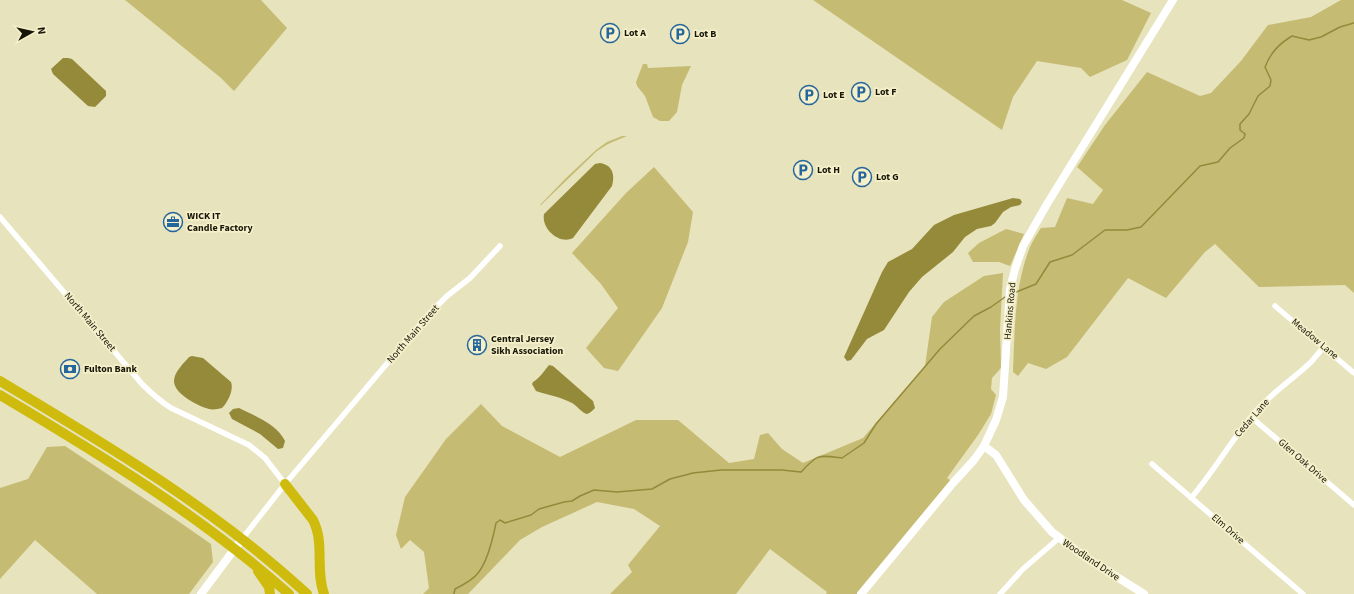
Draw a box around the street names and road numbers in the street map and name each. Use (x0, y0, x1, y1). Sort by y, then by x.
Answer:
street label: Hankins Road (1001, 282, 1019, 340)
street label: North Main Street (61, 289, 119, 355)
street label: North Main Street (384, 301, 443, 366)
street label: Meadow Lane (1288, 315, 1342, 363)
street label: Cedar Lane (1231, 396, 1273, 440)
street label: Glen Oak Drive (1275, 436, 1331, 486)
street label: Elm Drive (1208, 511, 1248, 547)
street label: Woodland Drive (1060, 536, 1123, 584)

